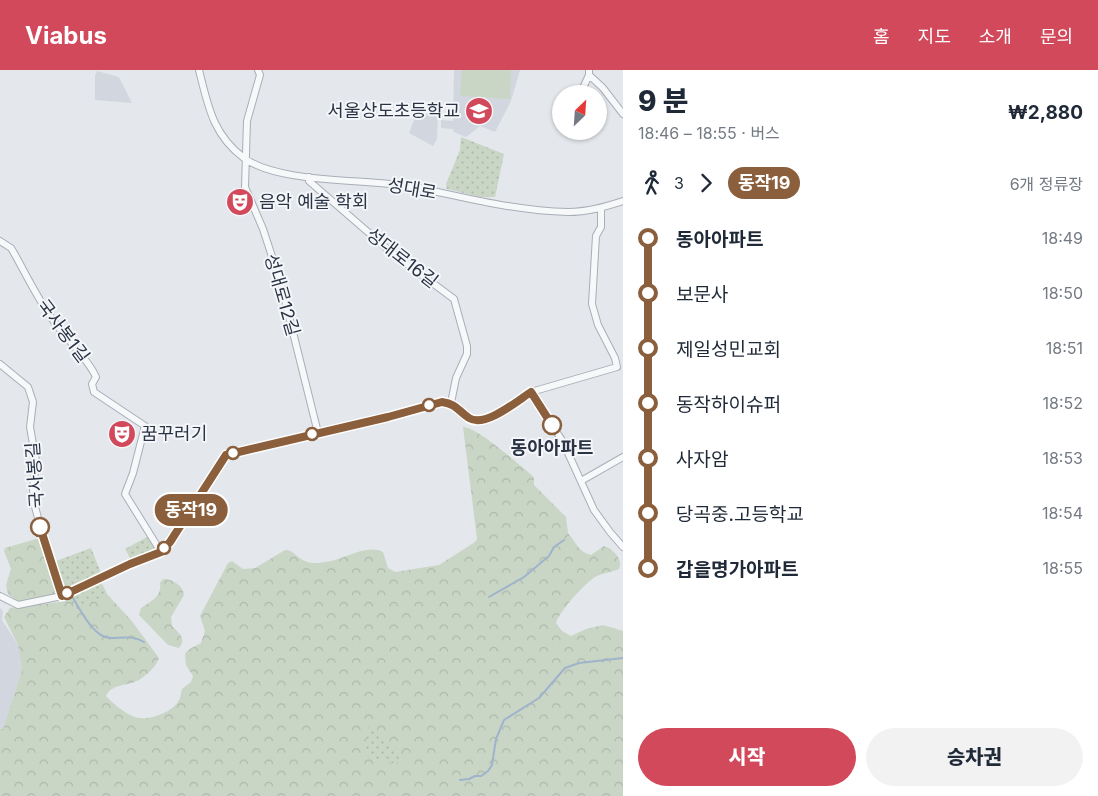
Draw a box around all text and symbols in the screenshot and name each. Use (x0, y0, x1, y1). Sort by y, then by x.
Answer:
text: Viabus (25, 21, 107, 50)
text: 홈 (873, 26, 890, 47)
text: 지도 (918, 26, 951, 47)
text: 소개 (979, 26, 1012, 47)
text: 문의 (1040, 26, 1073, 47)
text: 9 분 (638, 84, 688, 118)
north arrow (552, 85, 608, 140)
map controls (552, 85, 607, 140)
school or university icon: 서울상도초등학교 (464, 96, 494, 126)
place label: 서울상도초등학교 (328, 100, 460, 121)
text: ₩2,880 (1008, 101, 1083, 124)
text: 18:46 – 18:55 · 버스 (638, 123, 780, 143)
icon: walk (638, 169, 666, 197)
icon: forward (692, 169, 720, 197)
text: 동작19 (738, 172, 790, 193)
text: 3 (674, 173, 684, 193)
street label: 성대로 (386, 174, 438, 203)
text: 6개 정류장 (1010, 174, 1083, 194)
theatre icon: 음악 예술 학회 (225, 187, 255, 217)
place label: 음악 예술 학회 (259, 191, 368, 212)
street label: 성대로16길 (362, 223, 442, 292)
text: 동아아파트 (676, 228, 763, 251)
text: 18:49 (1042, 228, 1083, 248)
street label: 성대로12길 (261, 251, 304, 338)
text: 보문사 (676, 283, 728, 306)
text: 18:50 (1042, 283, 1083, 303)
street label: 국사봉1길 (33, 295, 94, 366)
text: 제일성민교회 (676, 338, 781, 361)
text: 18:51 (1046, 338, 1083, 358)
text: 동작하이슈퍼 (676, 393, 781, 416)
text: 18:52 (1043, 393, 1083, 413)
unlabelled marker (422, 398, 436, 412)
marker: 동아아파트 (542, 415, 562, 435)
theatre icon: 꿈꾸러기 (107, 419, 137, 449)
place label: 꿈꾸러기 (141, 423, 207, 444)
unlabelled marker (305, 427, 319, 441)
place label: 동아아파트 (511, 437, 593, 458)
street label: 국사봉길 (22, 441, 47, 509)
unlabelled marker (226, 446, 240, 460)
text: 사자암 (676, 448, 728, 471)
text: 18:53 (1042, 448, 1083, 468)
line badge: 동작19 (156, 494, 226, 526)
text: 동작19 (165, 499, 217, 520)
text: 당곡중.고등학교 (676, 503, 804, 526)
text: 18:54 (1042, 503, 1083, 523)
unlabelled marker (30, 517, 50, 537)
unlabelled marker (157, 541, 171, 555)
text: 갑을명가아파트 (676, 558, 798, 581)
text: 18:55 (1043, 558, 1083, 578)
unlabelled marker (60, 586, 74, 600)
button: 시작 (638, 728, 856, 786)
button: 승차권 (866, 728, 1083, 786)

